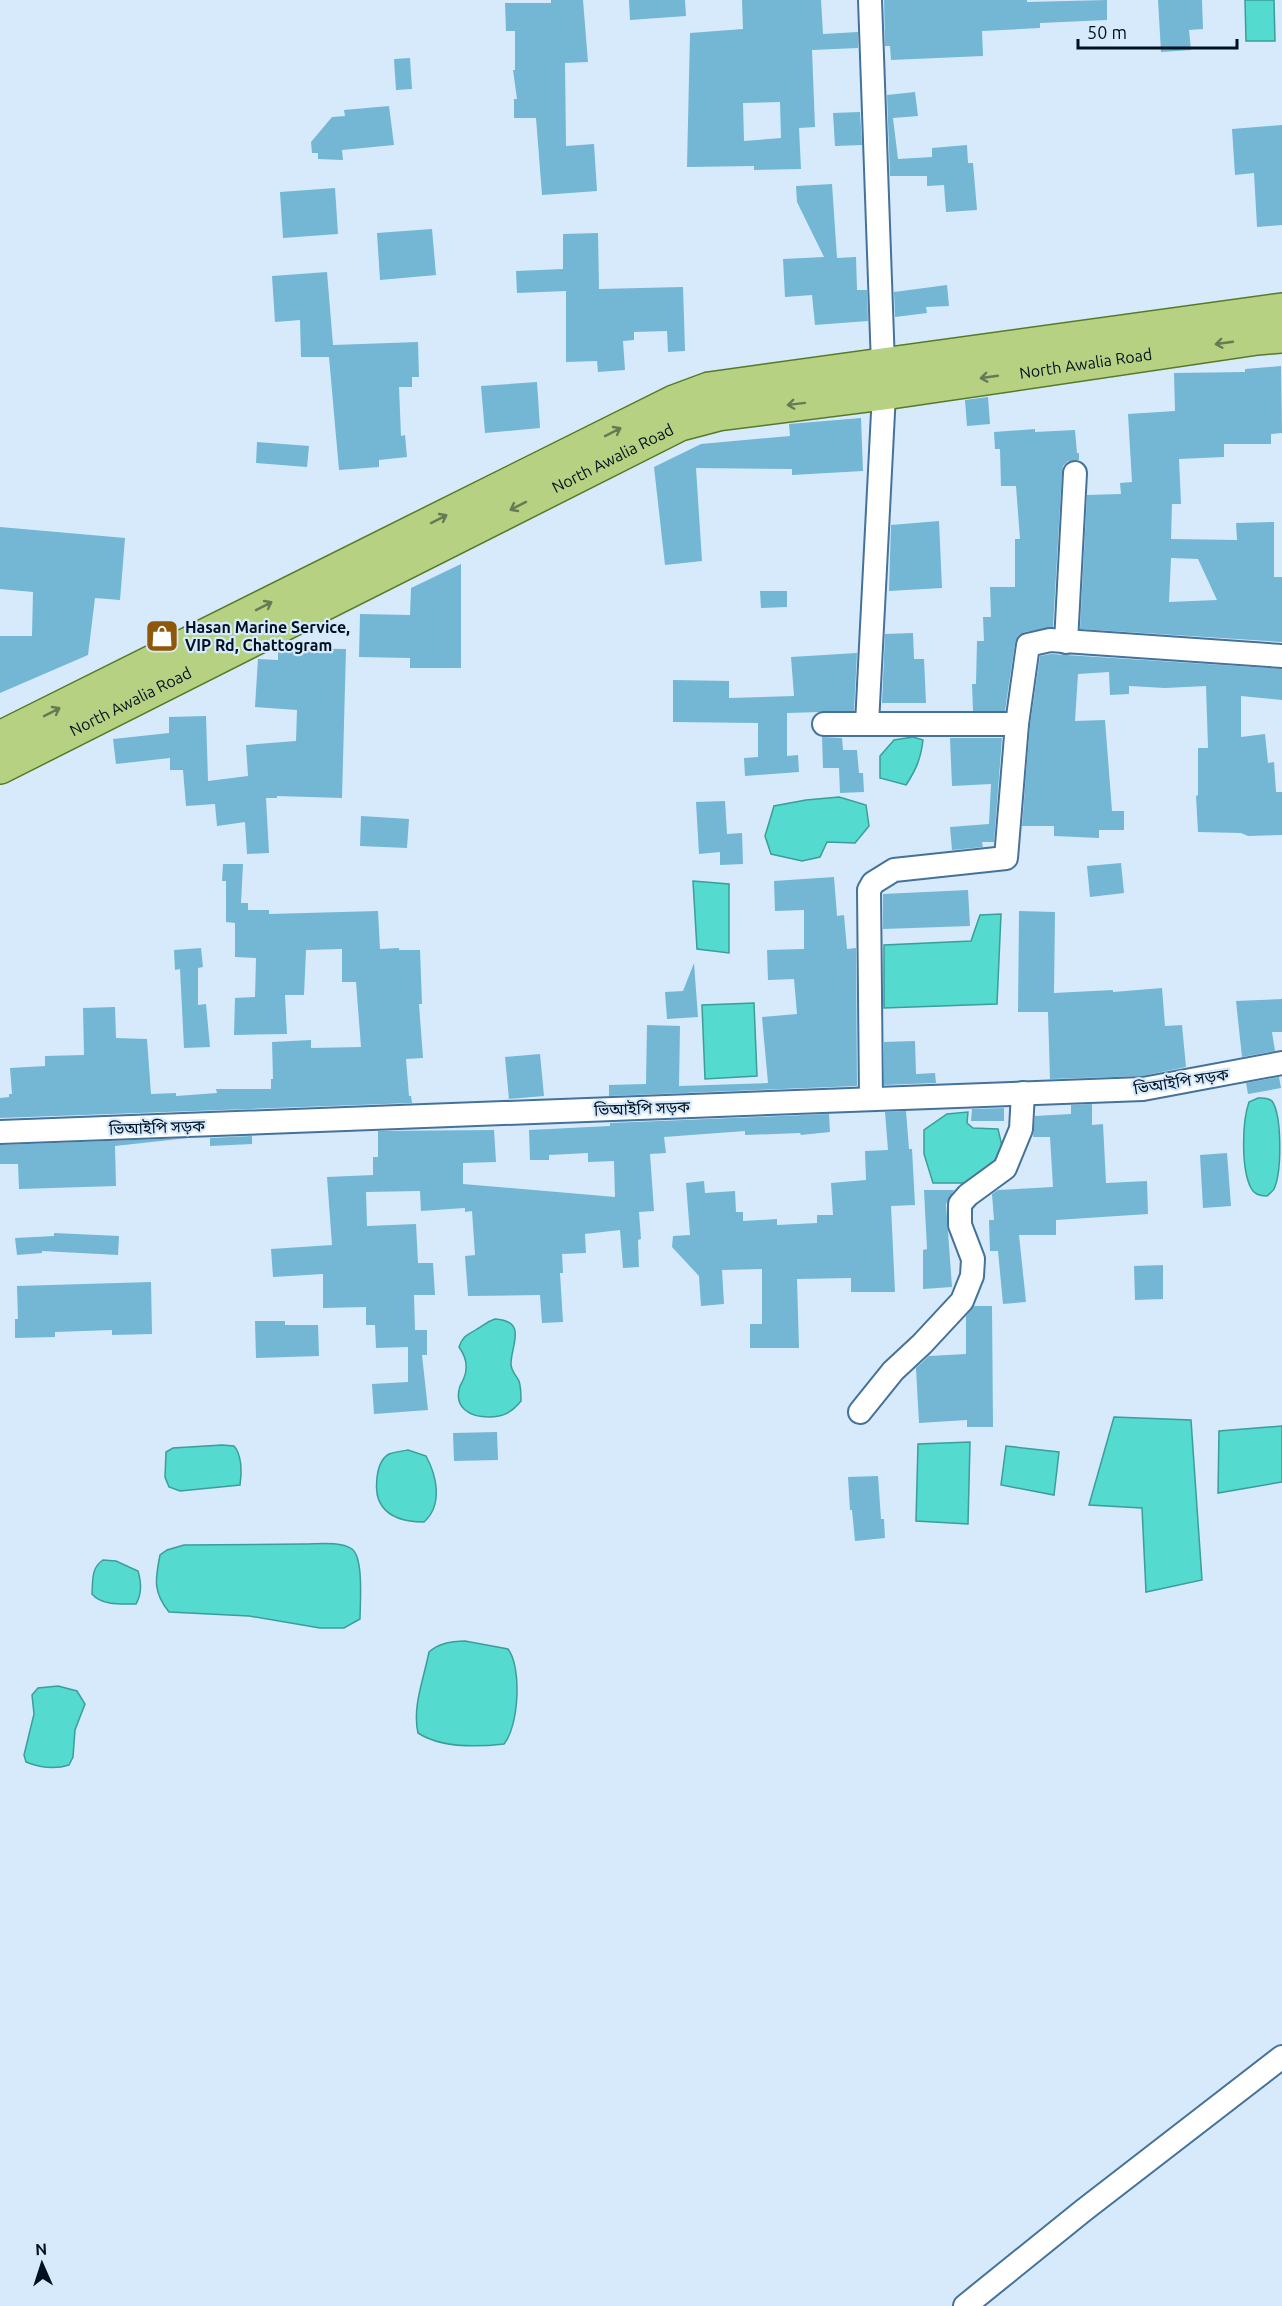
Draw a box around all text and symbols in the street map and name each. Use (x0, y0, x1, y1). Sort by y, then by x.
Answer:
scale bar (1078, 12, 1237, 50)
text: 50 m (1087, 22, 1127, 42)
one-way arrow (1215, 337, 1234, 348)
street label: North Awalia Road (1018, 345, 1153, 382)
one-way arrow (980, 372, 1000, 383)
one-way arrow (787, 399, 807, 410)
street label: North Awalia Road (549, 420, 676, 496)
one-way arrow (604, 426, 622, 437)
one-way arrow (509, 501, 527, 512)
one-way arrow (429, 513, 447, 524)
one-way arrow (255, 600, 273, 612)
shop icon: Hasan Marine Service, VIP Rd, Chattogram (144, 618, 180, 654)
place label: Hasan Marine Service, VIP Rd, Chattogram (185, 618, 350, 654)
street label: North Awalia Road (67, 663, 194, 739)
one-way arrow (43, 706, 61, 717)
street label: ভিআইপি সড়ক (1131, 1064, 1231, 1098)
street label: ভিআইপি সড়ক (593, 1097, 691, 1119)
street label: ভিআইপি সড়ক (108, 1116, 206, 1138)
north arrow (12, 2234, 72, 2294)
text: N (35, 2240, 48, 2258)

